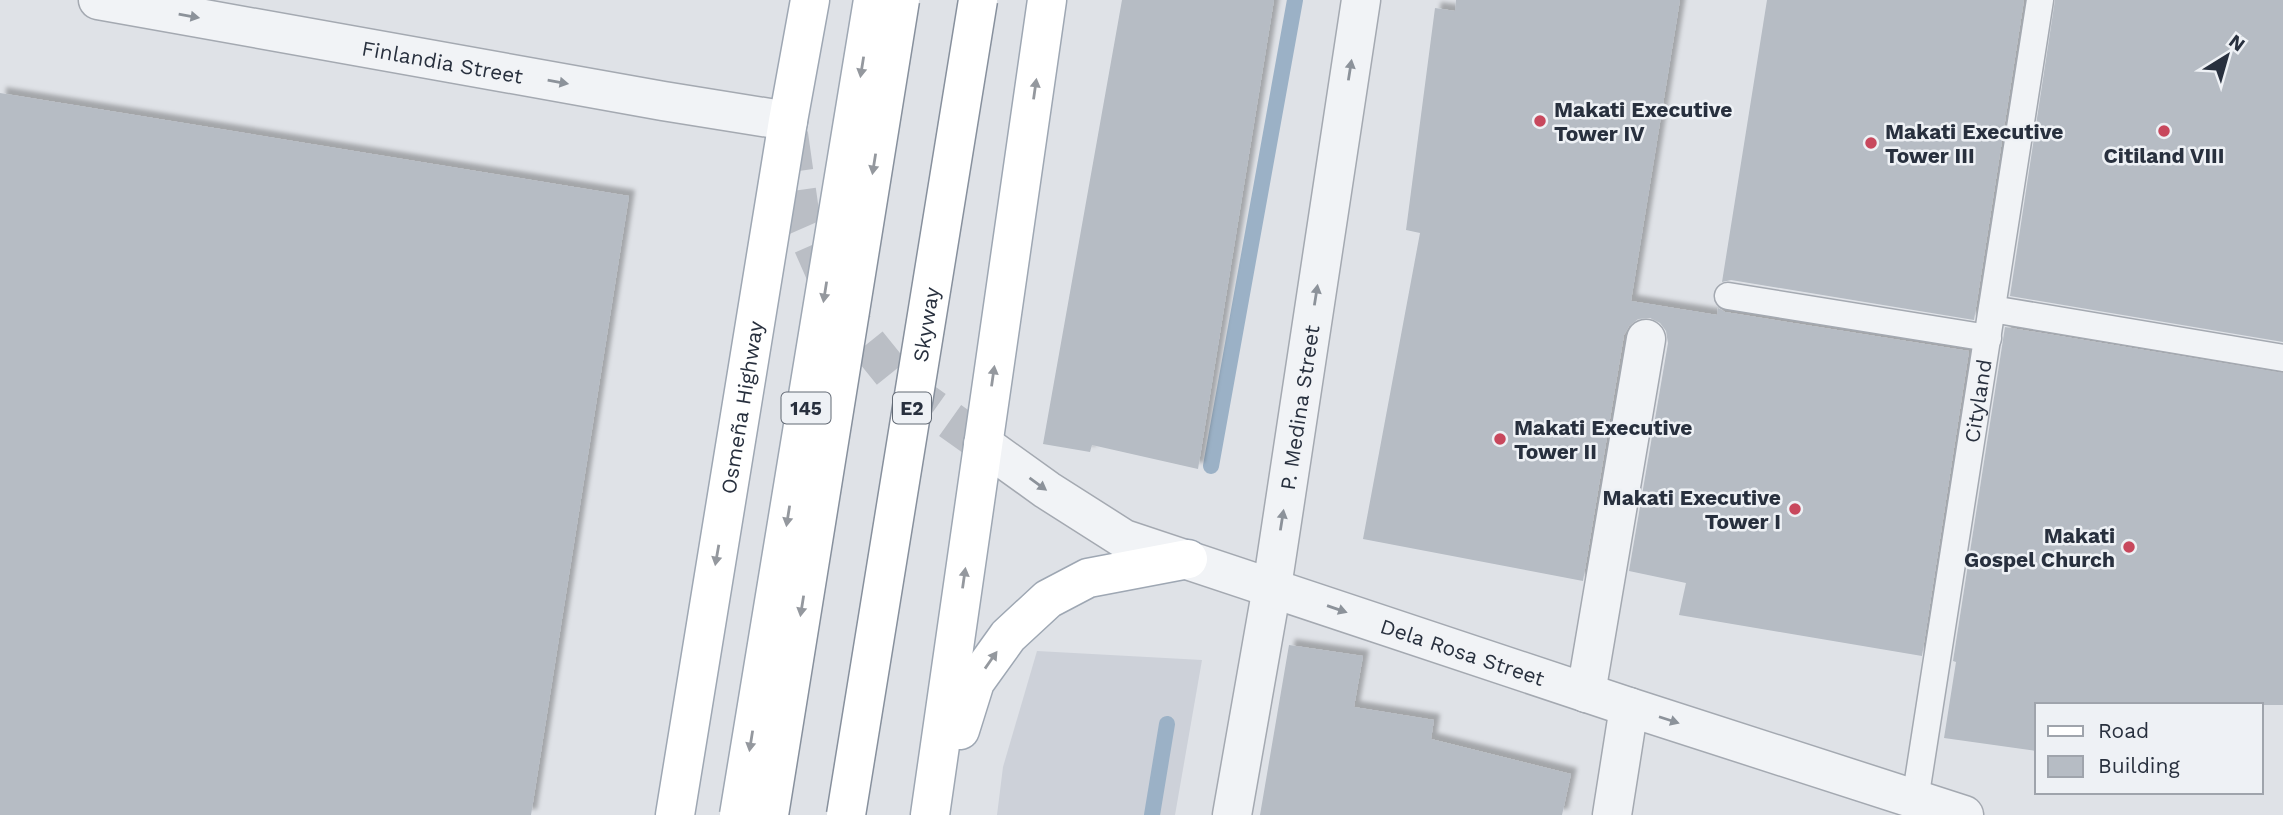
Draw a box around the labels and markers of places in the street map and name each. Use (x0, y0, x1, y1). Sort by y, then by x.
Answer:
place label: Makati Executive Tower IV (1554, 97, 1732, 146)
marker: Makati Executive Tower IV (1532, 113, 1548, 129)
place label: Makati Executive Tower III (1885, 119, 2063, 168)
marker: Citiland VIII (2156, 123, 2172, 139)
marker: Makati Executive Tower III (1863, 135, 1879, 151)
place label: Citiland VIII (2104, 143, 2224, 168)
place label: Makati Executive Tower II (1514, 415, 1692, 464)
marker: Makati Executive Tower II (1492, 431, 1508, 447)
place label: Makati Executive Tower I (1603, 485, 1781, 534)
marker: Makati Executive Tower I (1787, 501, 1803, 517)
place label: Makati Gospel Church (1964, 523, 2115, 572)
marker: Makati Gospel Church (2121, 539, 2137, 555)

